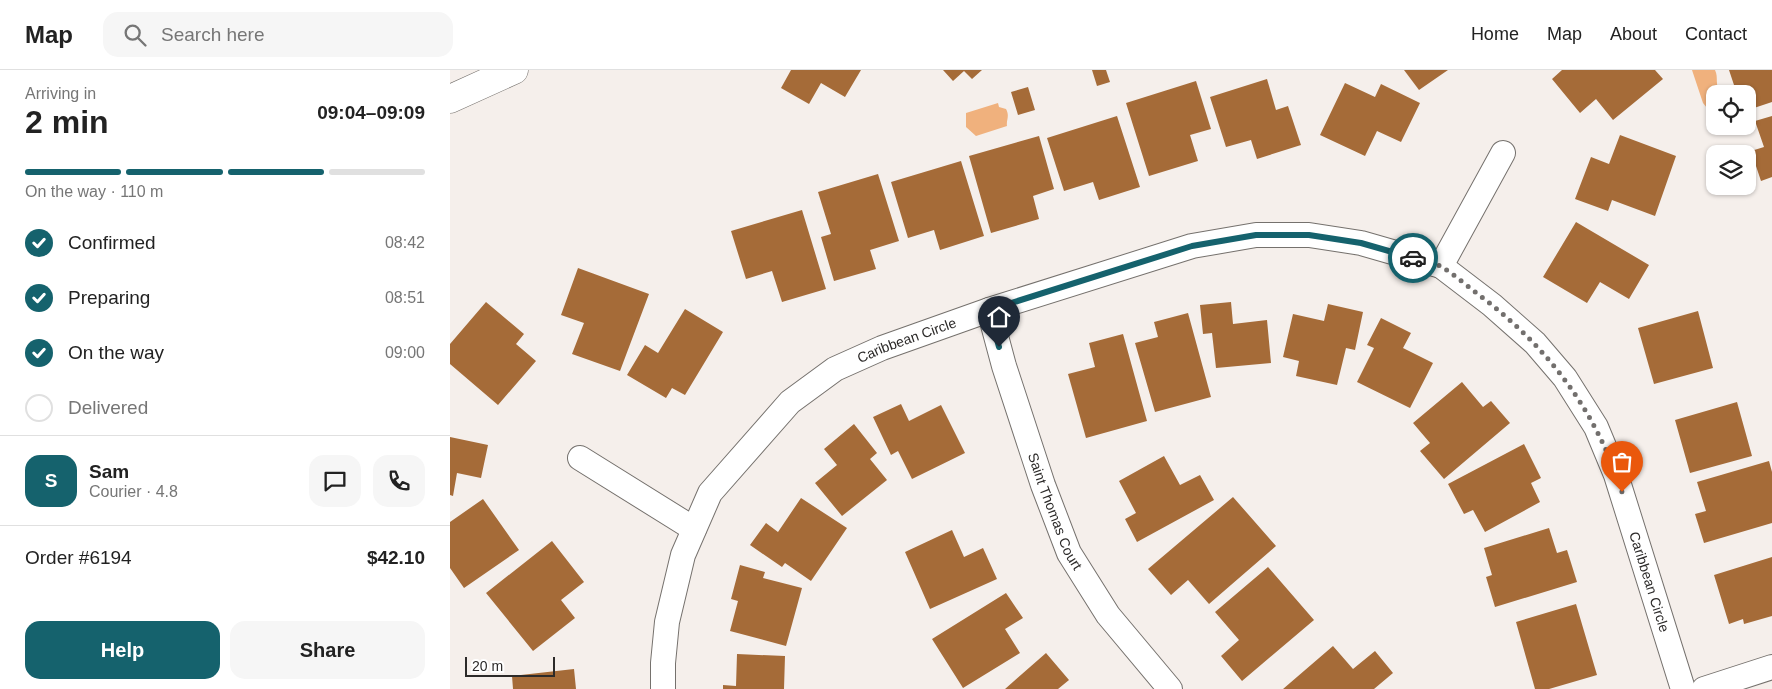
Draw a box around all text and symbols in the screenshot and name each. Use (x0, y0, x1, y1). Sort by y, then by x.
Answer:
search box (103, 12, 453, 57)
text: Map (25, 21, 73, 48)
icon: search (121, 21, 149, 49)
text: Search here (161, 24, 265, 45)
text: Home (1471, 24, 1519, 44)
text: Map (1547, 24, 1582, 44)
text: About (1610, 24, 1657, 44)
text: Contact (1685, 24, 1747, 44)
text: Arriving in (25, 85, 96, 102)
map controls (1706, 85, 1756, 195)
button: locate (1706, 85, 1756, 135)
text: 09:04–09:09 (317, 102, 425, 123)
text: 2 min (25, 104, 109, 140)
button: layers (1706, 145, 1756, 195)
text: On the way · 110 m (25, 183, 163, 200)
icon: check (25, 229, 53, 257)
text: Confirmed (68, 232, 156, 253)
courier (1388, 233, 1438, 283)
text: 08:42 (385, 234, 425, 251)
icon: car (1399, 244, 1427, 272)
icon: check (25, 284, 53, 312)
text: Preparing (68, 287, 150, 308)
text: 08:51 (385, 289, 425, 306)
pin (978, 296, 1020, 347)
icon: home (985, 303, 1013, 331)
street label: Caribbean Circle (855, 314, 958, 366)
icon: check (25, 339, 53, 367)
text: On the way (68, 342, 164, 363)
text: 09:00 (385, 344, 425, 361)
text: Delivered (68, 397, 148, 418)
pin (1601, 441, 1643, 492)
icon: bag (1608, 448, 1636, 476)
street label: Saint Thomas Court (1025, 451, 1086, 573)
button: chat (309, 455, 361, 507)
button: phone (373, 455, 425, 507)
text: Sam (89, 461, 129, 482)
text: S (45, 470, 57, 491)
text: Courier · 4.8 (89, 483, 178, 500)
street label: Caribbean Circle (1626, 530, 1673, 634)
text: Order #6194 (25, 547, 132, 568)
text: $42.10 (367, 547, 425, 568)
button: Help (25, 621, 220, 679)
button: Share (230, 621, 425, 679)
scale bar (465, 654, 555, 677)
text: 20 m (472, 658, 503, 674)

